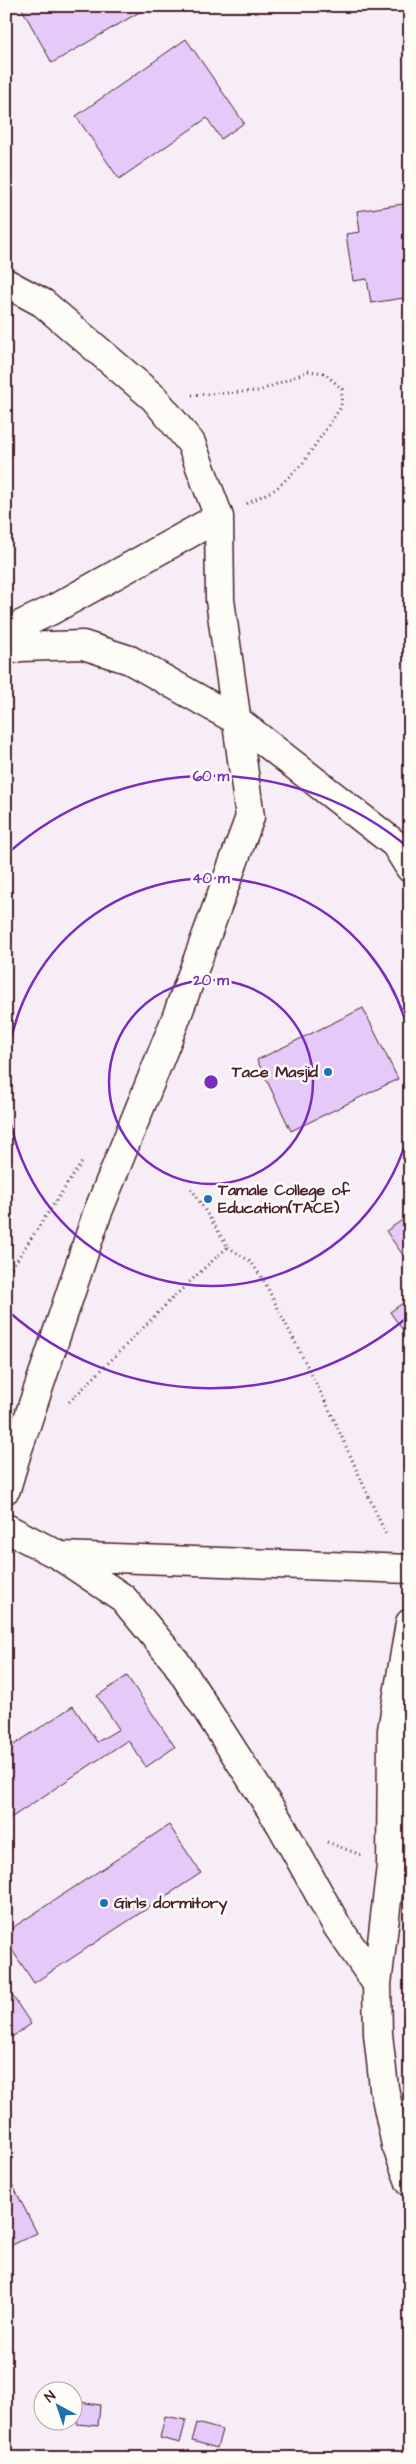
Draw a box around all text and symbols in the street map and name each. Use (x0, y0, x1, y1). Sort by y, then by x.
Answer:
text: 60 m (193, 766, 230, 787)
text: 40 m (192, 868, 230, 889)
text: 20 m (192, 970, 229, 991)
place label: Tace Masjid (231, 1061, 319, 1083)
marker: Tace Masjid (322, 1066, 334, 1078)
centre of rings (202, 1073, 220, 1091)
place label: Tamale College of Education(TACE) (217, 1179, 351, 1219)
marker: Tamale College of Education(TACE) (202, 1193, 214, 1205)
place label: Girls dormitory (114, 1892, 227, 1915)
marker: Girls dormitory (98, 1897, 110, 1909)
north arrow (32, 2382, 82, 2432)
text: N (40, 2386, 60, 2407)

